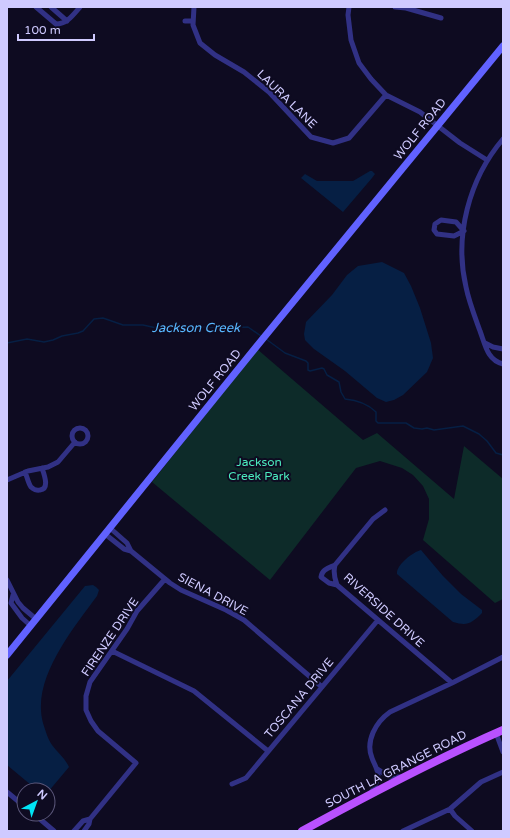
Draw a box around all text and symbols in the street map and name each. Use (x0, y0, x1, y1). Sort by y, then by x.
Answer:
scale bar (18, 16, 94, 42)
text: 100 m (24, 23, 61, 37)
street label: LAURA LANE (254, 67, 320, 131)
street label: WOLF ROAD (391, 95, 449, 163)
water label: Jackson Creek (152, 320, 241, 336)
street label: WOLF ROAD (186, 346, 244, 414)
park label: Jackson Creek Park (228, 455, 290, 483)
street label: SIENA DRIVE (176, 570, 251, 618)
street label: RIVERSIDE DRIVE (341, 570, 428, 650)
street label: FIRENZE DRIVE (78, 595, 142, 679)
street label: TOSCANA DRIVE (261, 655, 337, 741)
street label: SOUTH LA GRANGE ROAD (323, 727, 469, 811)
north arrow (16, 782, 56, 822)
text: N (35, 787, 50, 803)

